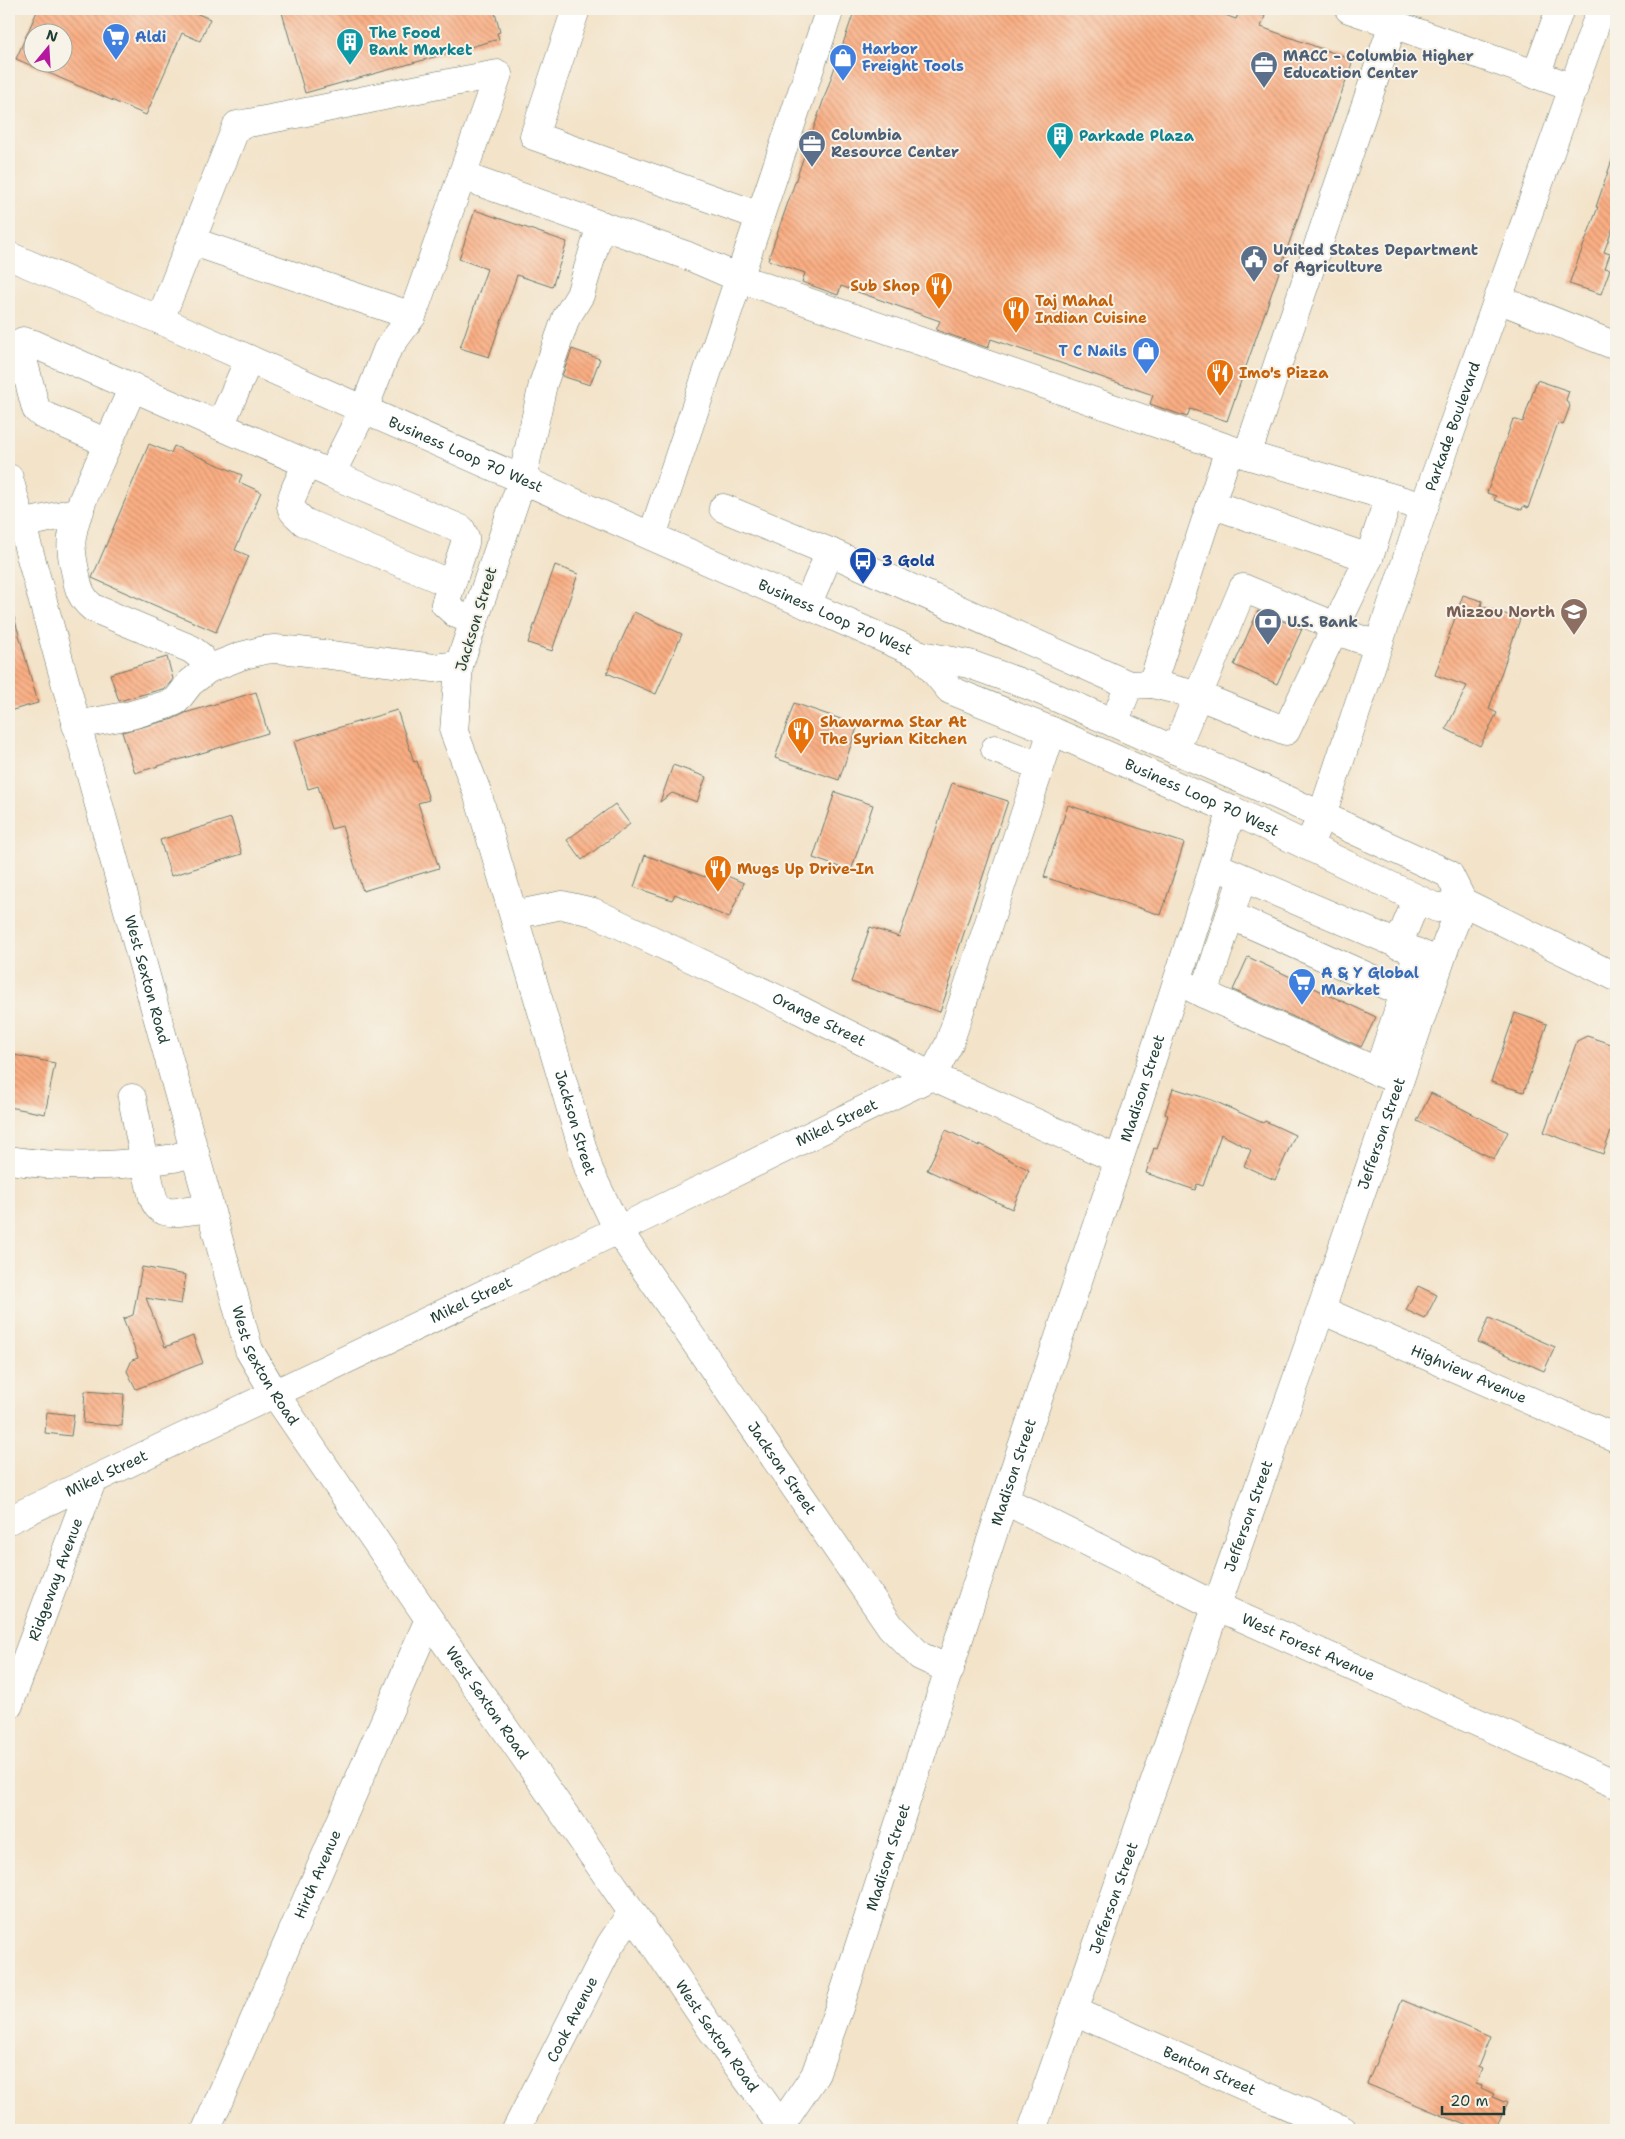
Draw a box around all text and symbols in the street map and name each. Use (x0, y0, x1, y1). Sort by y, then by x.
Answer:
north arrow (22, 22, 72, 72)
supermarket icon: Aldi (101, 22, 131, 61)
place label: The Food Bank Market (369, 23, 472, 60)
text: N (44, 25, 60, 46)
place label: Aldi (135, 27, 166, 47)
building icon: The Food Bank Market (335, 27, 365, 66)
place label: Harbor Freight Tools (862, 39, 964, 76)
shop icon: Harbor Freight Tools (828, 43, 858, 82)
place label: MACC - Columbia Higher Education Center (1283, 46, 1474, 83)
office icon: MACC - Columbia Higher Education Center (1249, 50, 1279, 89)
building icon: Parkade Plaza (1045, 121, 1075, 160)
place label: Columbia Resource Center (831, 125, 959, 162)
place label: Parkade Plaza (1079, 126, 1195, 146)
office icon: Columbia Resource Center (797, 129, 827, 168)
place label: United States Department of Agriculture (1273, 240, 1478, 277)
public building icon: United States Department of Agriculture (1239, 244, 1269, 283)
restaurant icon: Sub Shop (924, 271, 954, 310)
place label: Sub Shop (850, 276, 920, 296)
place label: Taj Mahal Indian Cuisine (1035, 291, 1147, 328)
restaurant icon: Taj Mahal Indian Cuisine (1001, 295, 1031, 334)
shop icon: T C Nails (1131, 336, 1161, 375)
place label: T C Nails (1058, 341, 1127, 361)
restaurant icon: Imo's Pizza (1205, 358, 1235, 397)
street label: Parkade Boulevard (1420, 358, 1485, 494)
place label: Imo's Pizza (1239, 363, 1329, 383)
street label: Business Loop 70 West (385, 412, 546, 497)
bus stop icon: 3 Gold (848, 546, 878, 585)
place label: 3 Gold (882, 551, 935, 571)
street label: Jackson Street (451, 564, 501, 674)
street label: Business Loop 70 West (755, 575, 916, 660)
school or university icon: Mizzou North (1559, 597, 1589, 636)
place label: Mizzou North (1446, 602, 1555, 622)
bank icon: U.S. Bank (1253, 607, 1283, 646)
place label: U.S. Bank (1287, 612, 1358, 632)
place label: Shawarma Star At The Syrian Kitchen (820, 712, 967, 749)
restaurant icon: Shawarma Star At The Syrian Kitchen (786, 716, 816, 755)
street label: Business Loop 70 West (1121, 754, 1282, 841)
restaurant icon: Mugs Up Drive-In (703, 854, 733, 893)
place label: Mugs Up Drive-In (737, 859, 874, 879)
street label: West Sexton Road (120, 913, 174, 1046)
place label: A & Y Global Market (1321, 963, 1419, 1000)
supermarket icon: A & Y Global Market (1287, 967, 1317, 1006)
street label: Orange Street (769, 988, 869, 1051)
street label: Madison Street (1116, 1032, 1169, 1145)
street label: Jackson Street (550, 1068, 600, 1179)
street label: Jefferson Street (1353, 1075, 1410, 1192)
street label: Mikel Street (792, 1094, 881, 1151)
street label: Mikel Street (427, 1272, 516, 1328)
street label: West Sexton Road (227, 1303, 304, 1430)
street label: Highview Avenue (1408, 1340, 1530, 1408)
street label: Madison Street (986, 1416, 1041, 1528)
street label: Jackson Street (743, 1418, 821, 1519)
street label: Mikel Street (62, 1445, 151, 1502)
street label: Jefferson Street (1219, 1457, 1277, 1575)
street label: Ridgeway Avenue (24, 1515, 87, 1644)
street label: West Forest Avenue (1238, 1609, 1378, 1685)
street label: West Sexton Road (441, 1642, 533, 1763)
street label: Madison Street (861, 1801, 915, 1913)
street label: Hirth Avenue (289, 1827, 346, 1922)
street label: Jefferson Street (1085, 1839, 1143, 1957)
street label: Cook Avenue (542, 1973, 602, 2066)
street label: West Sexton Road (671, 1976, 764, 2096)
street label: Benton Street (1160, 2042, 1259, 2100)
scale bar (1442, 2084, 1505, 2116)
text: 20 m (1450, 2091, 1489, 2111)

